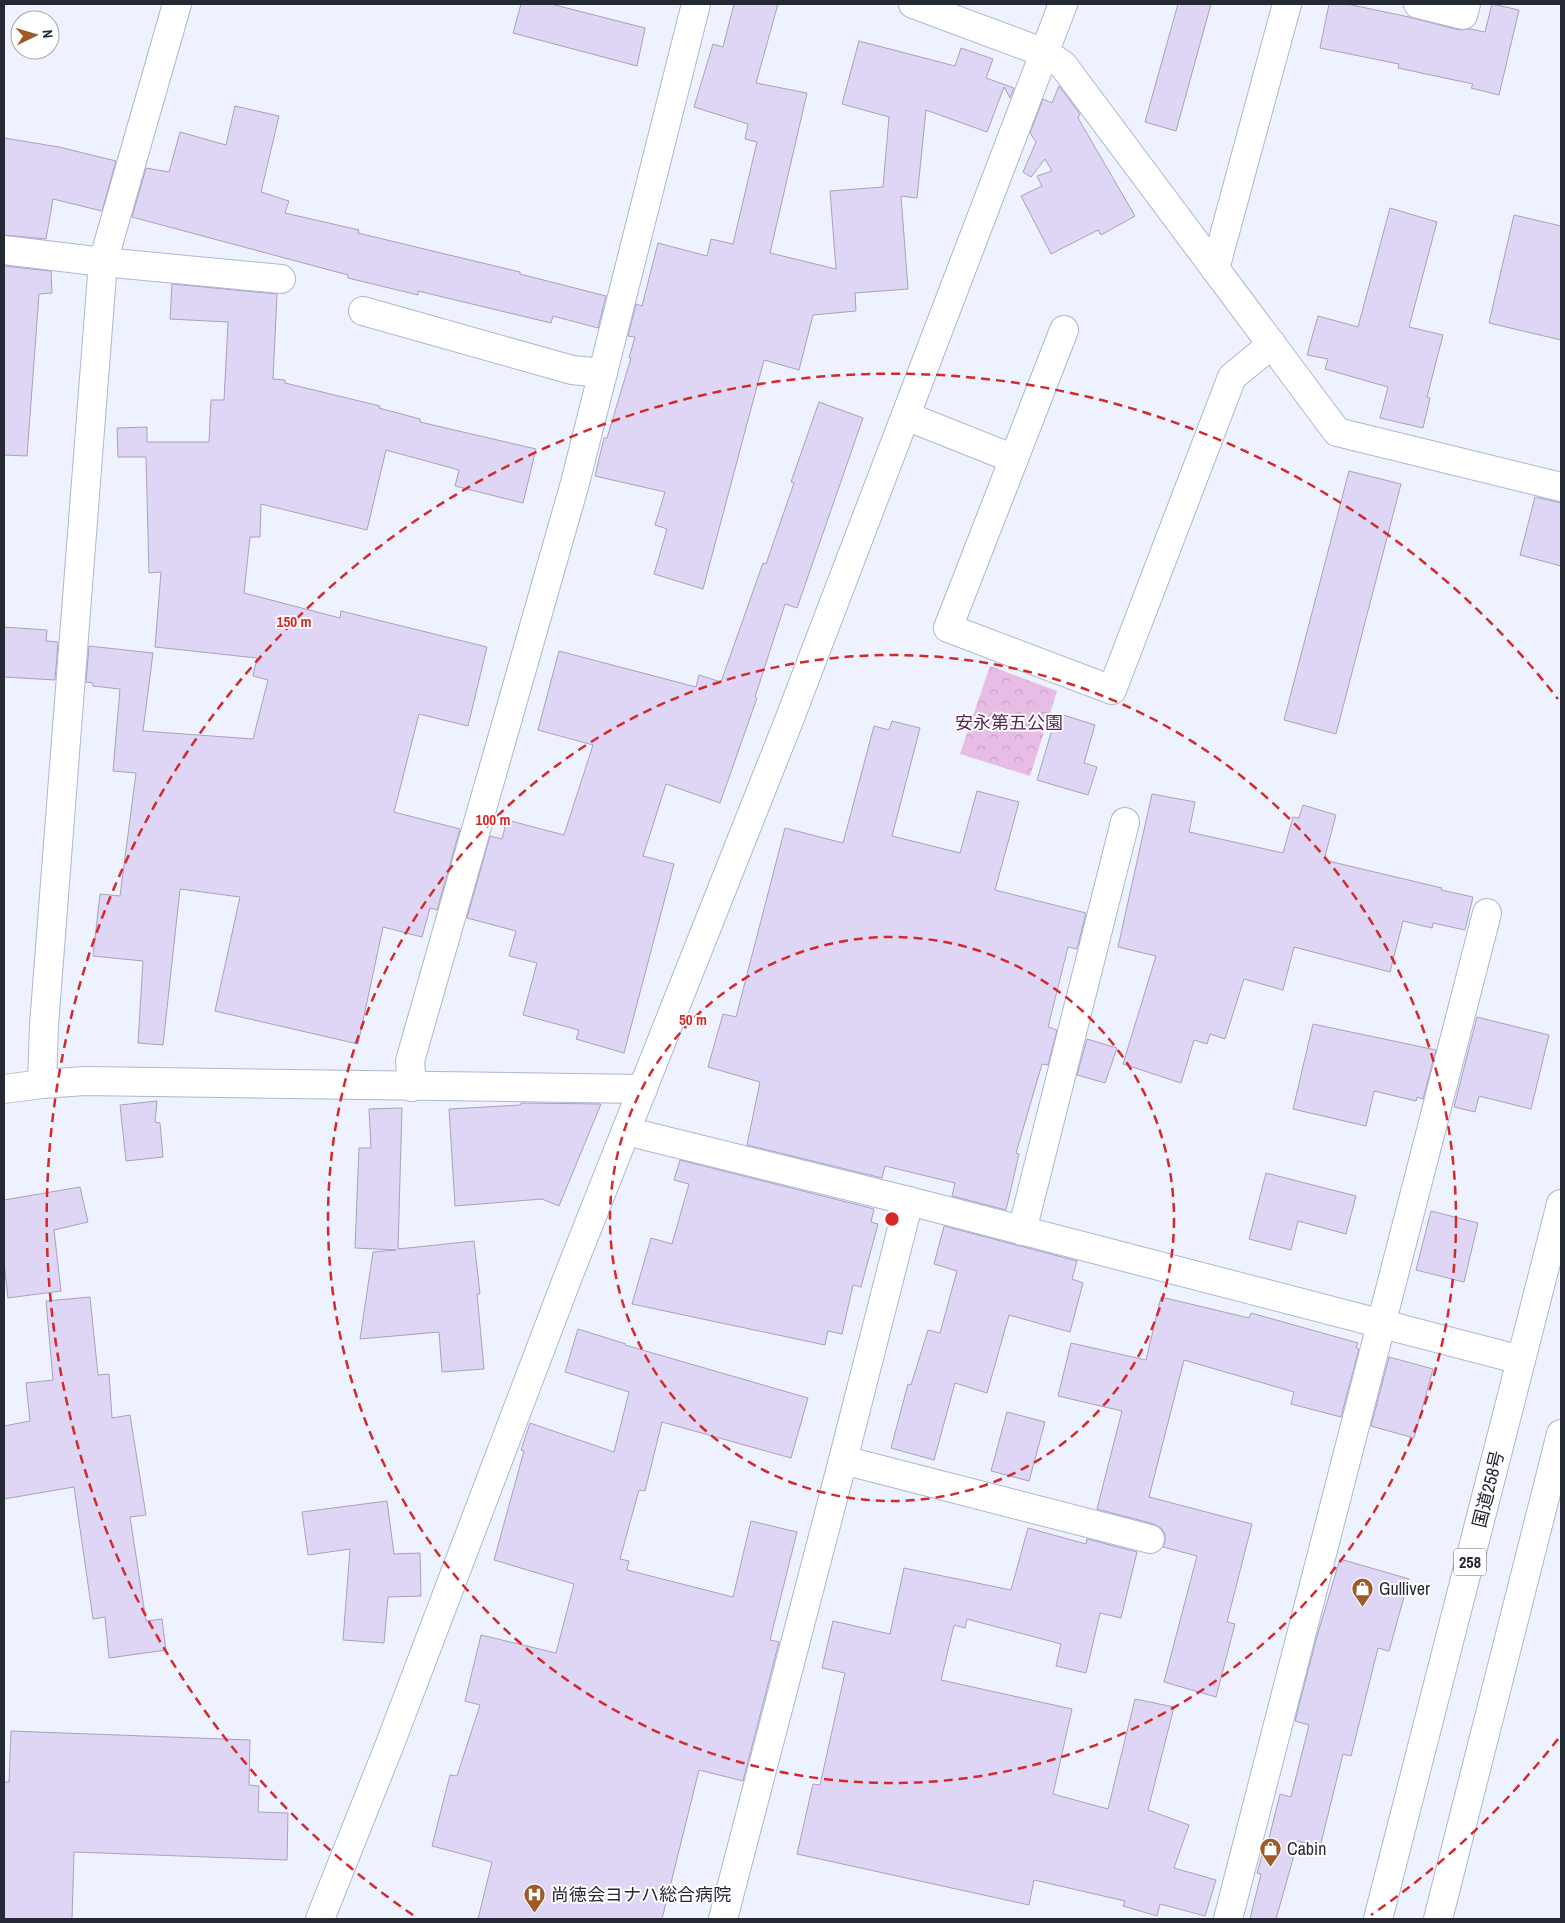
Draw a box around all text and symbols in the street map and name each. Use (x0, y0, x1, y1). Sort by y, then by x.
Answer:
north arrow (10, 10, 60, 60)
text: N (39, 29, 57, 39)
text: 150 m (277, 611, 311, 632)
park label: 安永第五公園 (955, 710, 1063, 735)
text: 100 m (476, 809, 510, 830)
text: 50 m (679, 1009, 707, 1030)
centre of rings (883, 1210, 901, 1228)
street label: 国道258号 (1466, 1448, 1510, 1530)
road number: 258 (1454, 1548, 1486, 1575)
shop icon: Gulliver (1351, 1576, 1375, 1607)
place label: Gulliver (1379, 1576, 1430, 1601)
shop icon: Cabin (1259, 1836, 1283, 1867)
place label: Cabin (1287, 1836, 1326, 1861)
hospital icon: 尚徳会ヨナハ総合病院 (523, 1882, 547, 1913)
place label: 尚徳会ヨナハ総合病院 (551, 1882, 731, 1907)

